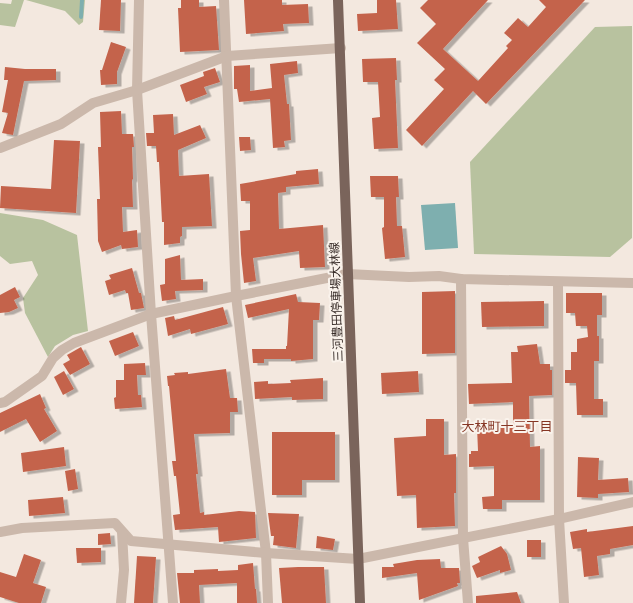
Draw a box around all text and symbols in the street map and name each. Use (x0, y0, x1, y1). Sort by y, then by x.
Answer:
street label: 三河豊田停車場大林線 (326, 242, 346, 362)
district label: 大林町十三丁目 (461, 418, 553, 434)

